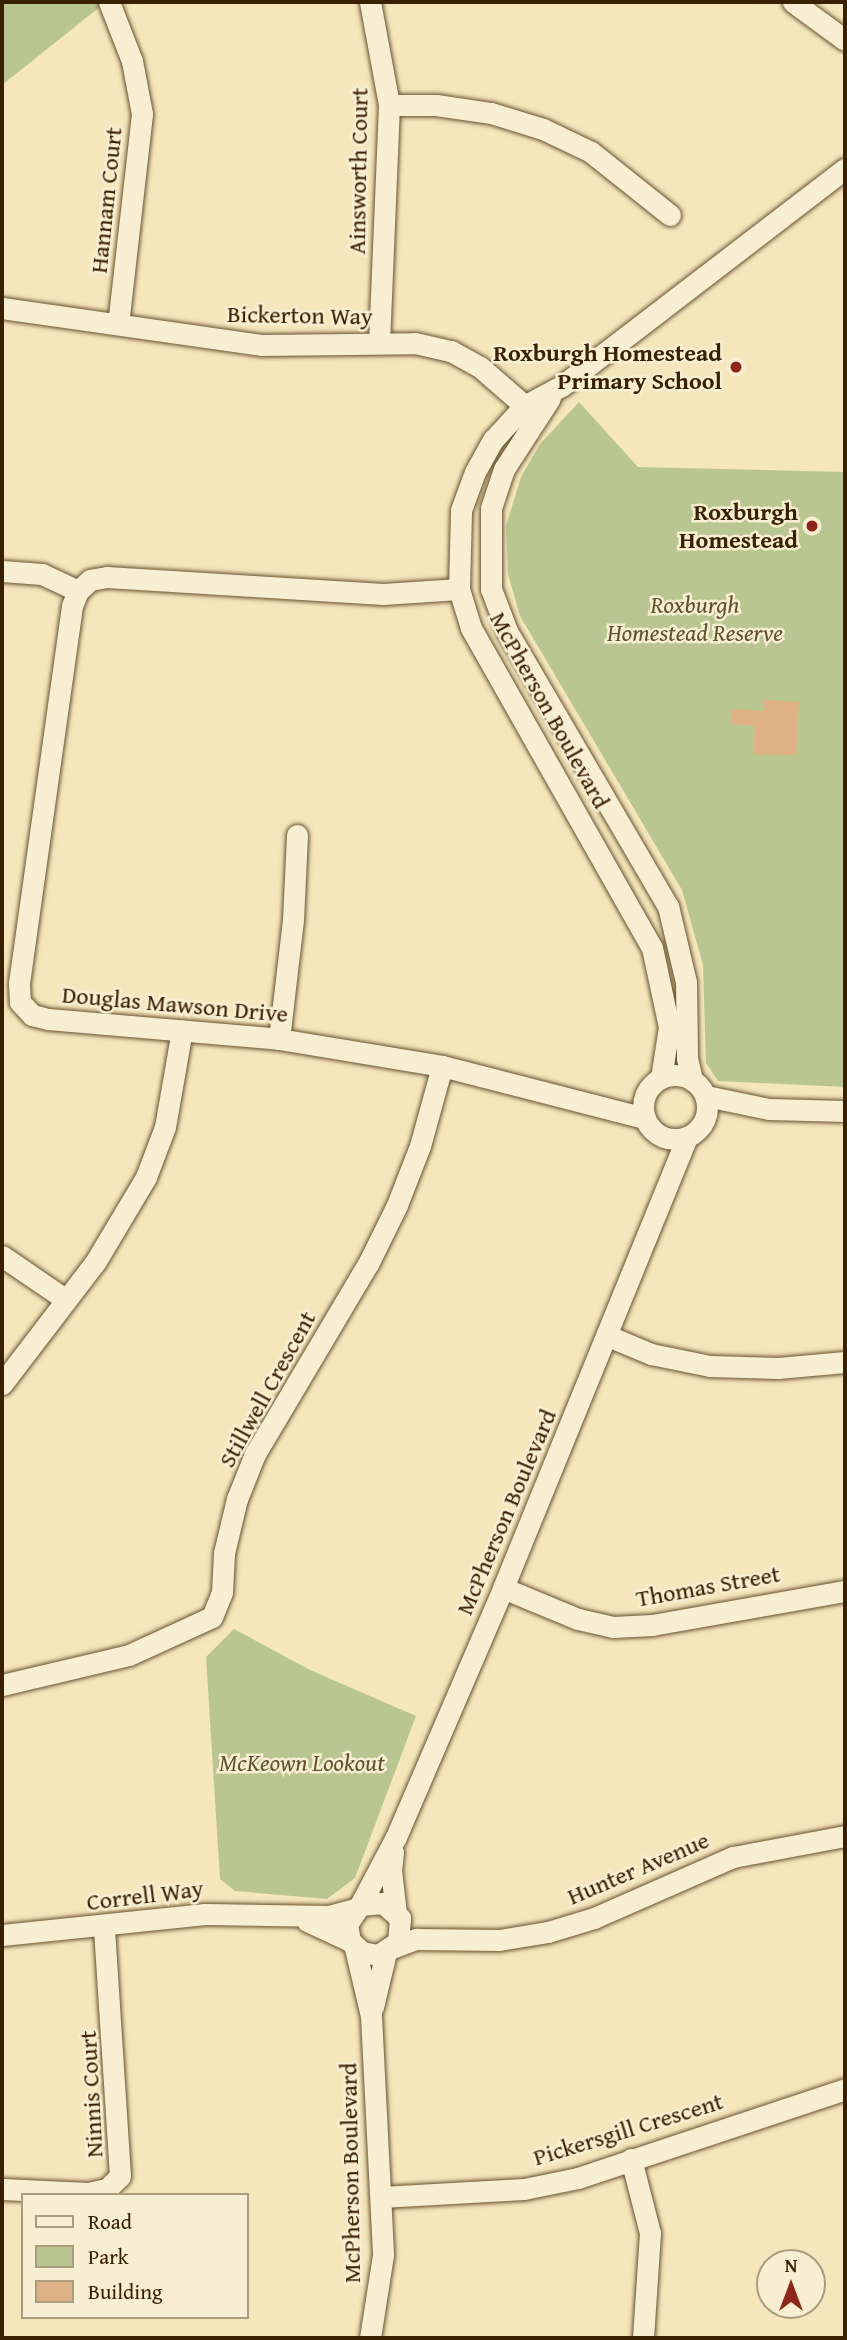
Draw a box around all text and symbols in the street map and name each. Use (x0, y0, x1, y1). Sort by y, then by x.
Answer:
street label: Ainsworth Court (342, 87, 374, 255)
street label: Hannam Court (84, 125, 128, 275)
street label: Bickerton Way (227, 299, 373, 331)
place label: Roxburgh Homestead Primary School (493, 339, 722, 395)
marker: Roxburgh Homestead Primary School (728, 359, 744, 375)
place label: Roxburgh Homestead (679, 498, 798, 554)
marker: Roxburgh Homestead (804, 518, 820, 534)
park label: Roxburgh Homestead Reserve (607, 591, 783, 647)
street label: McPherson Boulevard (484, 607, 616, 813)
street label: Douglas Mawson Drive (61, 980, 289, 1028)
street label: Stillwell Crescent (212, 1306, 322, 1472)
street label: McPherson Boulevard (450, 1405, 562, 1619)
street label: Thomas Street (634, 1559, 782, 1613)
park label: McKeown Lookout (219, 1749, 385, 1777)
street label: Hunter Avenue (563, 1825, 713, 1911)
street label: Correll Way (85, 1874, 205, 1916)
street label: Ninnis Court (73, 2030, 109, 2158)
street label: McPherson Boulevard (334, 2063, 366, 2283)
street label: Pickersgill Crescent (530, 2086, 726, 2172)
legend (21, 2193, 248, 2319)
text: Road (88, 2206, 132, 2237)
text: Park (88, 2241, 129, 2272)
north arrow (756, 2249, 826, 2319)
text: N (785, 2251, 797, 2279)
text: Building (88, 2276, 162, 2307)

